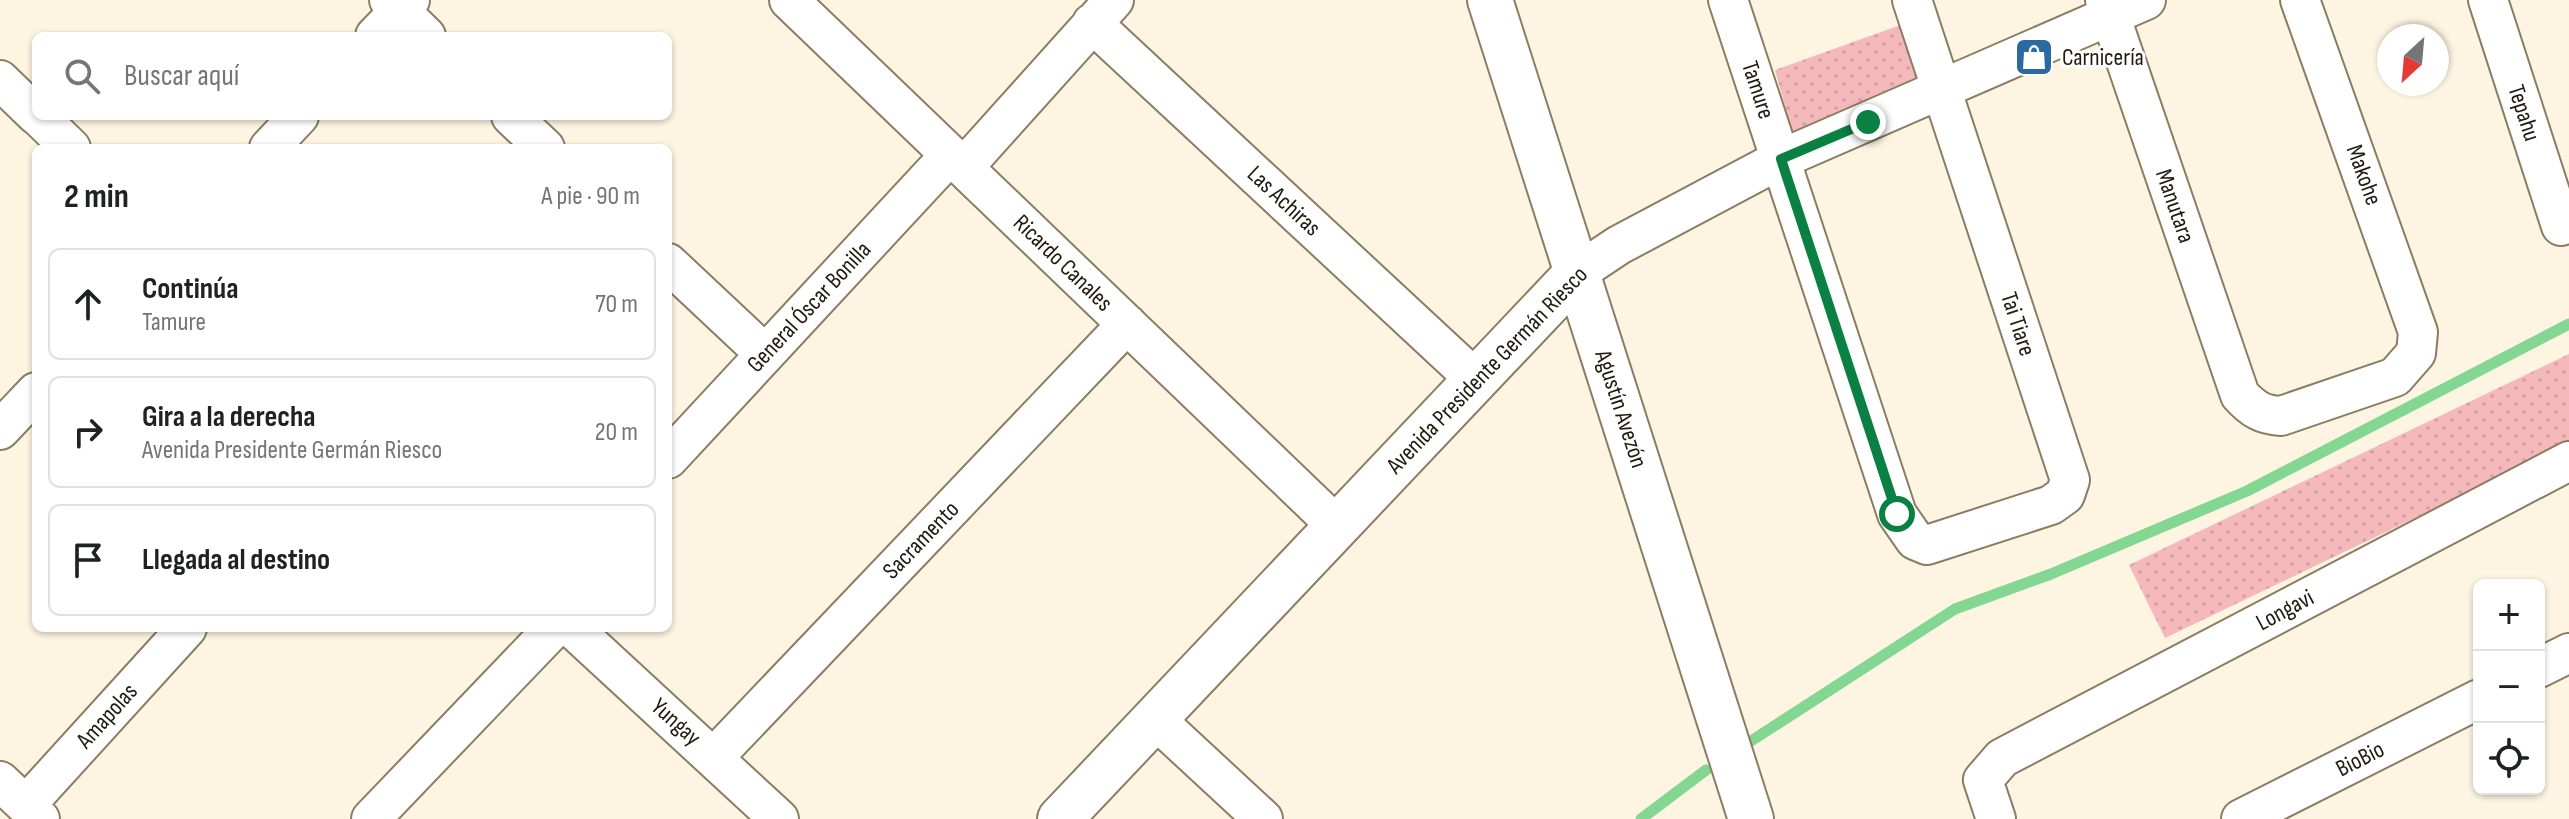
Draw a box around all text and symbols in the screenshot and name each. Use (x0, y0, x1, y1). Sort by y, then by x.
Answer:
north arrow (2377, 24, 2449, 96)
search box (32, 32, 672, 120)
shop icon: Carnicería (2013, 36, 2055, 78)
place label: Carnicería (2062, 43, 2144, 72)
icon: search (60, 54, 104, 98)
street label: Tamure (1735, 57, 1781, 123)
text: Buscar aquí (124, 58, 239, 94)
street label: Tepahu (2501, 81, 2547, 145)
route end (1850, 104, 1886, 140)
street label: Makohe (2340, 141, 2388, 209)
street label: Las Achiras (1241, 160, 1327, 242)
street label: Manutara (2149, 165, 2201, 247)
text: 2 min (64, 176, 129, 217)
text: A pie · 90 m (541, 181, 640, 212)
street label: Ricardo Canales (1007, 208, 1119, 318)
street label: General Óscar Bonilla (741, 235, 877, 379)
street label: Avenida Presidente Germán Riesco (1380, 260, 1594, 480)
text: Continúa (142, 271, 238, 307)
icon: ahead (66, 282, 110, 326)
street label: Tai Tiare (1994, 288, 2042, 360)
text: 70 m (595, 289, 638, 320)
text: Tamure (142, 307, 206, 338)
street label: Agustín Avezón (1588, 346, 1654, 471)
text: Gira a la derecha (142, 399, 316, 435)
icon: right (66, 410, 110, 454)
text: 20 m (595, 417, 638, 448)
text: Avenida Presidente Germán Riesco (142, 435, 442, 466)
street label: Sacramento (877, 495, 965, 585)
route start (1879, 496, 1915, 532)
icon: arrive (66, 538, 110, 582)
text: Llegada al destino (142, 542, 330, 578)
map controls (2473, 579, 2545, 795)
button: + (2473, 579, 2545, 651)
street label: Longavi (2251, 583, 2319, 637)
button: − (2473, 651, 2545, 723)
street label: Amapolas (70, 677, 144, 755)
street label: Yungay (645, 692, 707, 752)
button: locate (2473, 723, 2545, 795)
street label: BioBio (2331, 735, 2389, 783)

